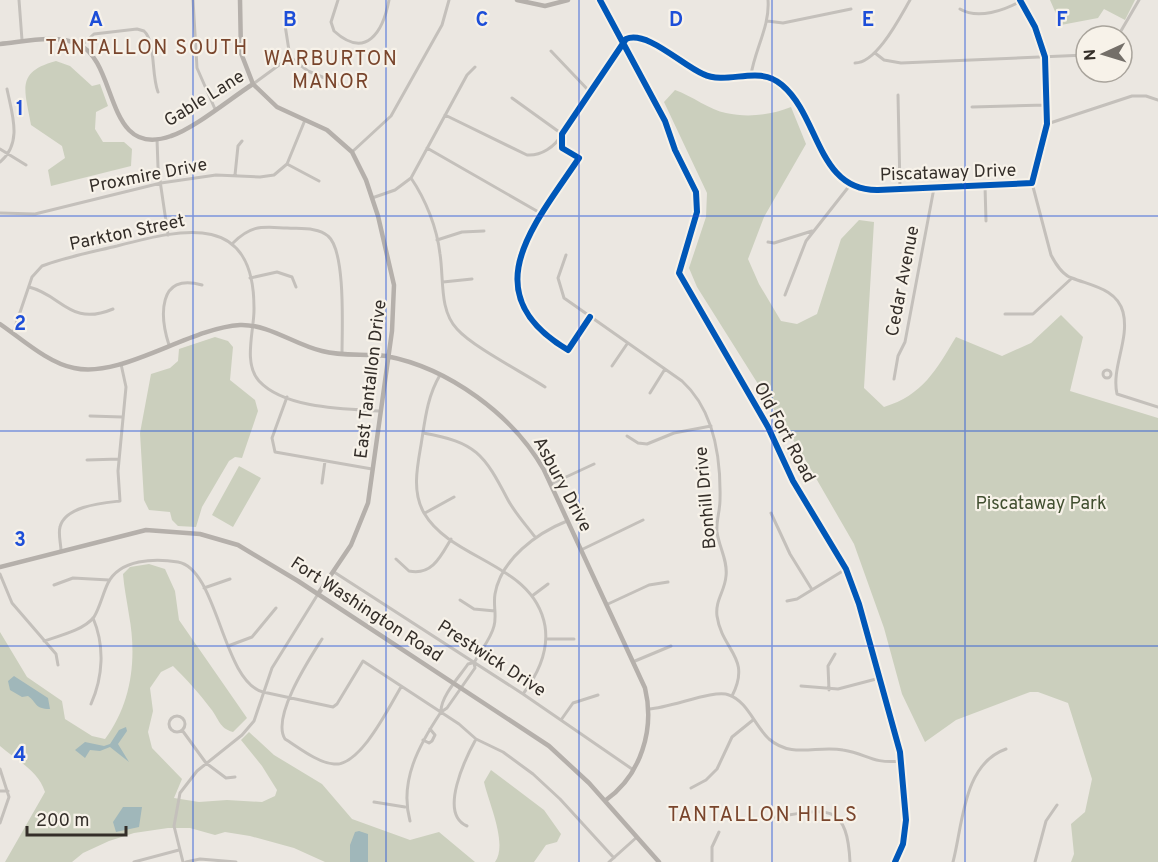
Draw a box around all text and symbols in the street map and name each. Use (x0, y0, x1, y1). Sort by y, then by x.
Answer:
text: A (89, 8, 103, 34)
text: B (283, 8, 297, 34)
text: C (476, 8, 488, 34)
text: D (669, 8, 683, 34)
text: E (862, 8, 874, 34)
text: F (1056, 8, 1068, 34)
north arrow (1074, 24, 1134, 84)
district label: TANTALLON SOUTH (45, 36, 249, 62)
district label: WARBURTON MANOR (264, 47, 398, 96)
text: N (1081, 48, 1101, 61)
street label: Gable Lane (160, 66, 249, 133)
text: 1 (16, 97, 24, 123)
street label: Proxmire Drive (87, 154, 209, 199)
street label: Piscataway Drive (879, 160, 1017, 187)
street label: Parkton Street (67, 210, 187, 257)
street label: Cedar Avenue (881, 224, 925, 339)
street label: East Tantallon Drive (350, 298, 393, 460)
text: 2 (14, 312, 26, 338)
street label: Old Fort Road (748, 378, 820, 487)
street label: Asbury Drive (527, 433, 596, 536)
street label: Bonhill Drive (691, 446, 722, 550)
park label: Piscataway Park (975, 493, 1107, 516)
text: 3 (14, 528, 26, 554)
street label: Fort Washington Road (286, 552, 447, 668)
street label: Prestwick Drive (432, 616, 550, 703)
text: 4 (14, 743, 26, 769)
scale bar (27, 799, 126, 837)
district label: TANTALLON HILLS (667, 803, 859, 829)
text: 200 m (36, 810, 89, 833)

